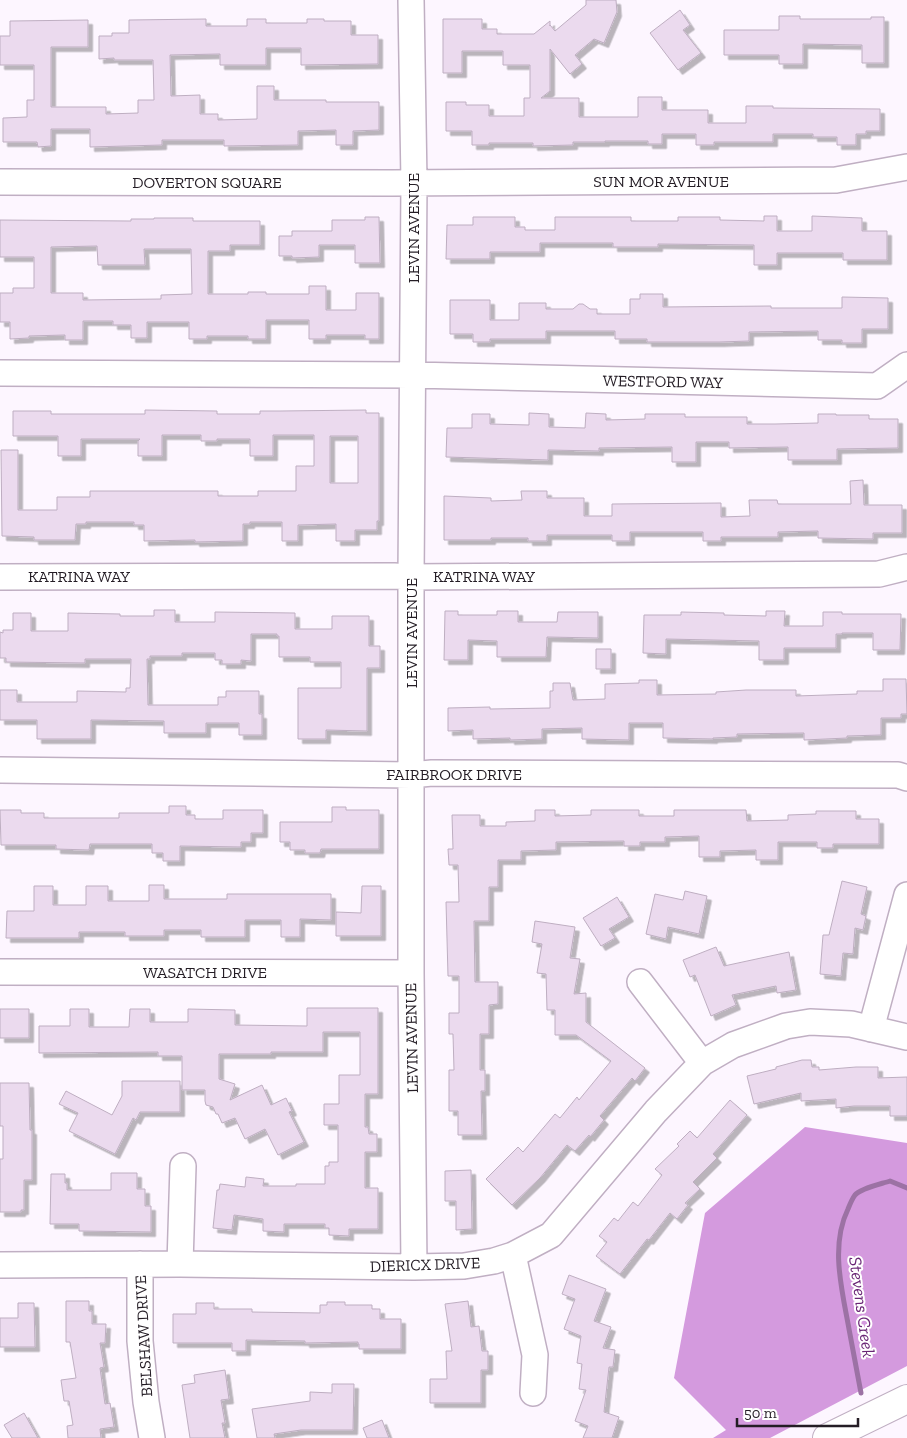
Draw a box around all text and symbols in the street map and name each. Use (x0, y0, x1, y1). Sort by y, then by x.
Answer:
street label: SUN MOR AVENUE (593, 172, 729, 191)
street label: DOVERTON SQUARE (132, 173, 282, 192)
street label: LEVIN AVENUE (404, 173, 423, 283)
street label: WESTFORD WAY (603, 371, 724, 392)
street label: KATRINA WAY (28, 567, 130, 586)
street label: KATRINA WAY (433, 567, 535, 586)
street label: LEVIN AVENUE (402, 578, 421, 688)
street label: FAIRBROOK DRIVE (386, 765, 522, 784)
street label: WASATCH DRIVE (143, 963, 267, 982)
street label: LEVIN AVENUE (401, 983, 422, 1093)
street label: DIERICX DRIVE (370, 1253, 480, 1276)
water label: Stevens Creek (844, 1255, 880, 1359)
street label: BELSHAW DRIVE (131, 1275, 156, 1397)
scale bar (737, 1396, 858, 1428)
text: 50 m (744, 1404, 777, 1422)

